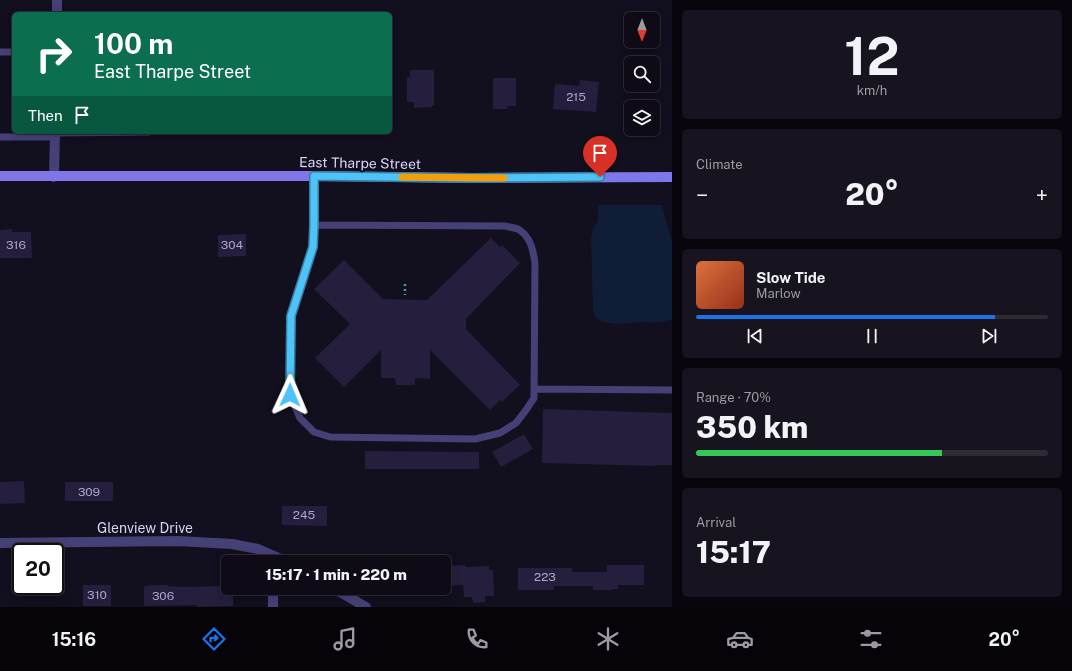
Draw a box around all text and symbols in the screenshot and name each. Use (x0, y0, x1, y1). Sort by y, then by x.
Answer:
north arrow (624, 12, 660, 48)
map controls (624, 12, 660, 136)
text: 12 (844, 26, 900, 87)
text: 100 m (94, 27, 173, 60)
icon: right (28, 28, 80, 80)
button: search (624, 56, 660, 92)
text: East Tharpe Street (94, 61, 251, 82)
text: km/h (857, 83, 887, 98)
house number: 215 (566, 90, 586, 104)
button: layers (624, 100, 660, 136)
icon: arrive (71, 104, 93, 126)
text: Then (28, 107, 63, 124)
pin (583, 136, 617, 177)
icon: arrive (589, 142, 611, 164)
street label: East Tharpe Street (299, 154, 421, 172)
text: Climate (696, 157, 743, 172)
text: 20° (845, 176, 899, 212)
text: − (696, 182, 708, 208)
text: + (1036, 182, 1048, 208)
house number: 316 (6, 238, 26, 252)
house number: 304 (221, 238, 244, 252)
text: Slow Tide (756, 269, 825, 286)
text: Marlow (756, 286, 801, 301)
icon: previous (744, 325, 766, 347)
icon: pause (861, 325, 883, 347)
icon: next (978, 325, 1000, 347)
position arrow (269, 374, 311, 416)
text: Range · 70% (696, 390, 771, 405)
text: 350 km (696, 409, 808, 445)
house number: 309 (78, 485, 100, 499)
house number: 245 (293, 508, 315, 522)
text: Arrival (696, 515, 736, 530)
street label: Glenview Drive (97, 520, 193, 536)
text: 15:17 (696, 534, 771, 570)
speed limit sign: 20 (12, 543, 64, 595)
text: 15:17 · 1 min · 220 m (265, 566, 407, 583)
house number: 223 (534, 570, 556, 584)
house number: 310 (87, 588, 107, 602)
house number: 306 (152, 589, 174, 603)
icon: directions (200, 625, 228, 653)
icon: music (331, 625, 359, 653)
icon: phone (463, 625, 491, 653)
icon: climate (594, 625, 622, 653)
icon: car (726, 625, 754, 653)
icon: filters (857, 625, 885, 653)
text: 15:16 (52, 629, 96, 650)
text: 20° (989, 629, 1020, 650)

